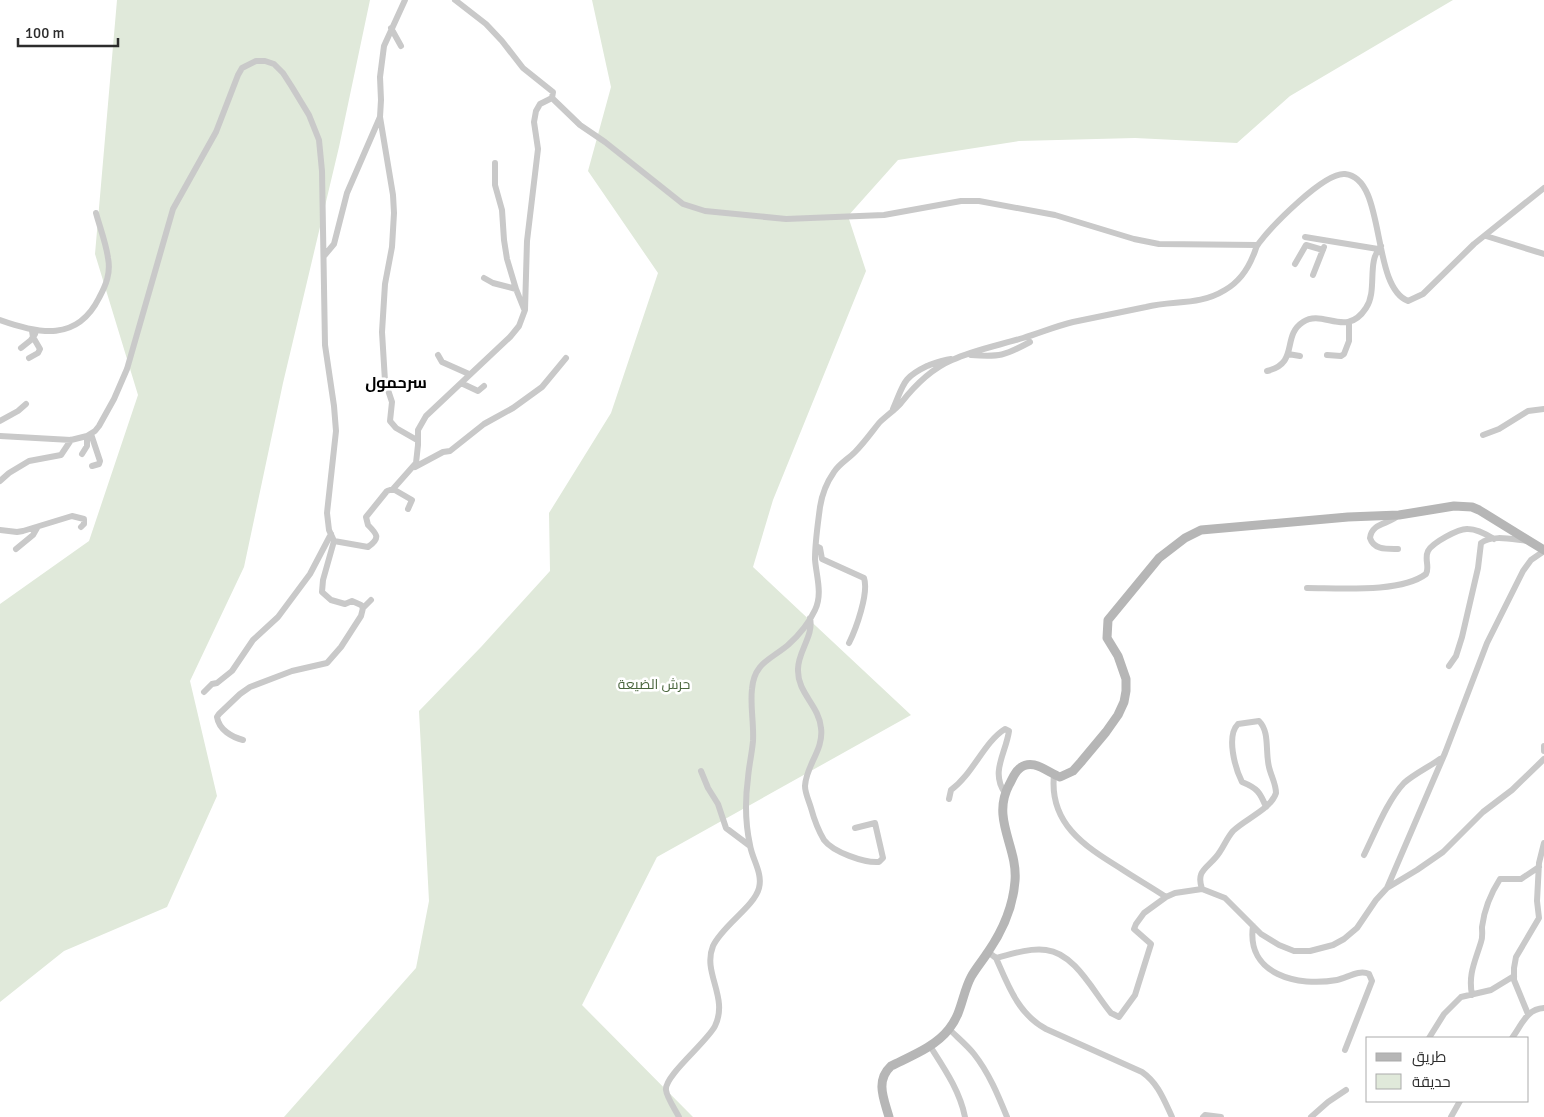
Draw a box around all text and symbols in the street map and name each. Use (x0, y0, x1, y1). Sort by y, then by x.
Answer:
scale bar (18, 15, 118, 47)
text: 100 m (25, 24, 65, 42)
district label: سرحمول (365, 373, 427, 393)
park label: حرش الضيعة (618, 676, 690, 693)
legend (1366, 1037, 1529, 1102)
text: طريق (1412, 1048, 1446, 1067)
text: حديقة (1412, 1073, 1451, 1091)

